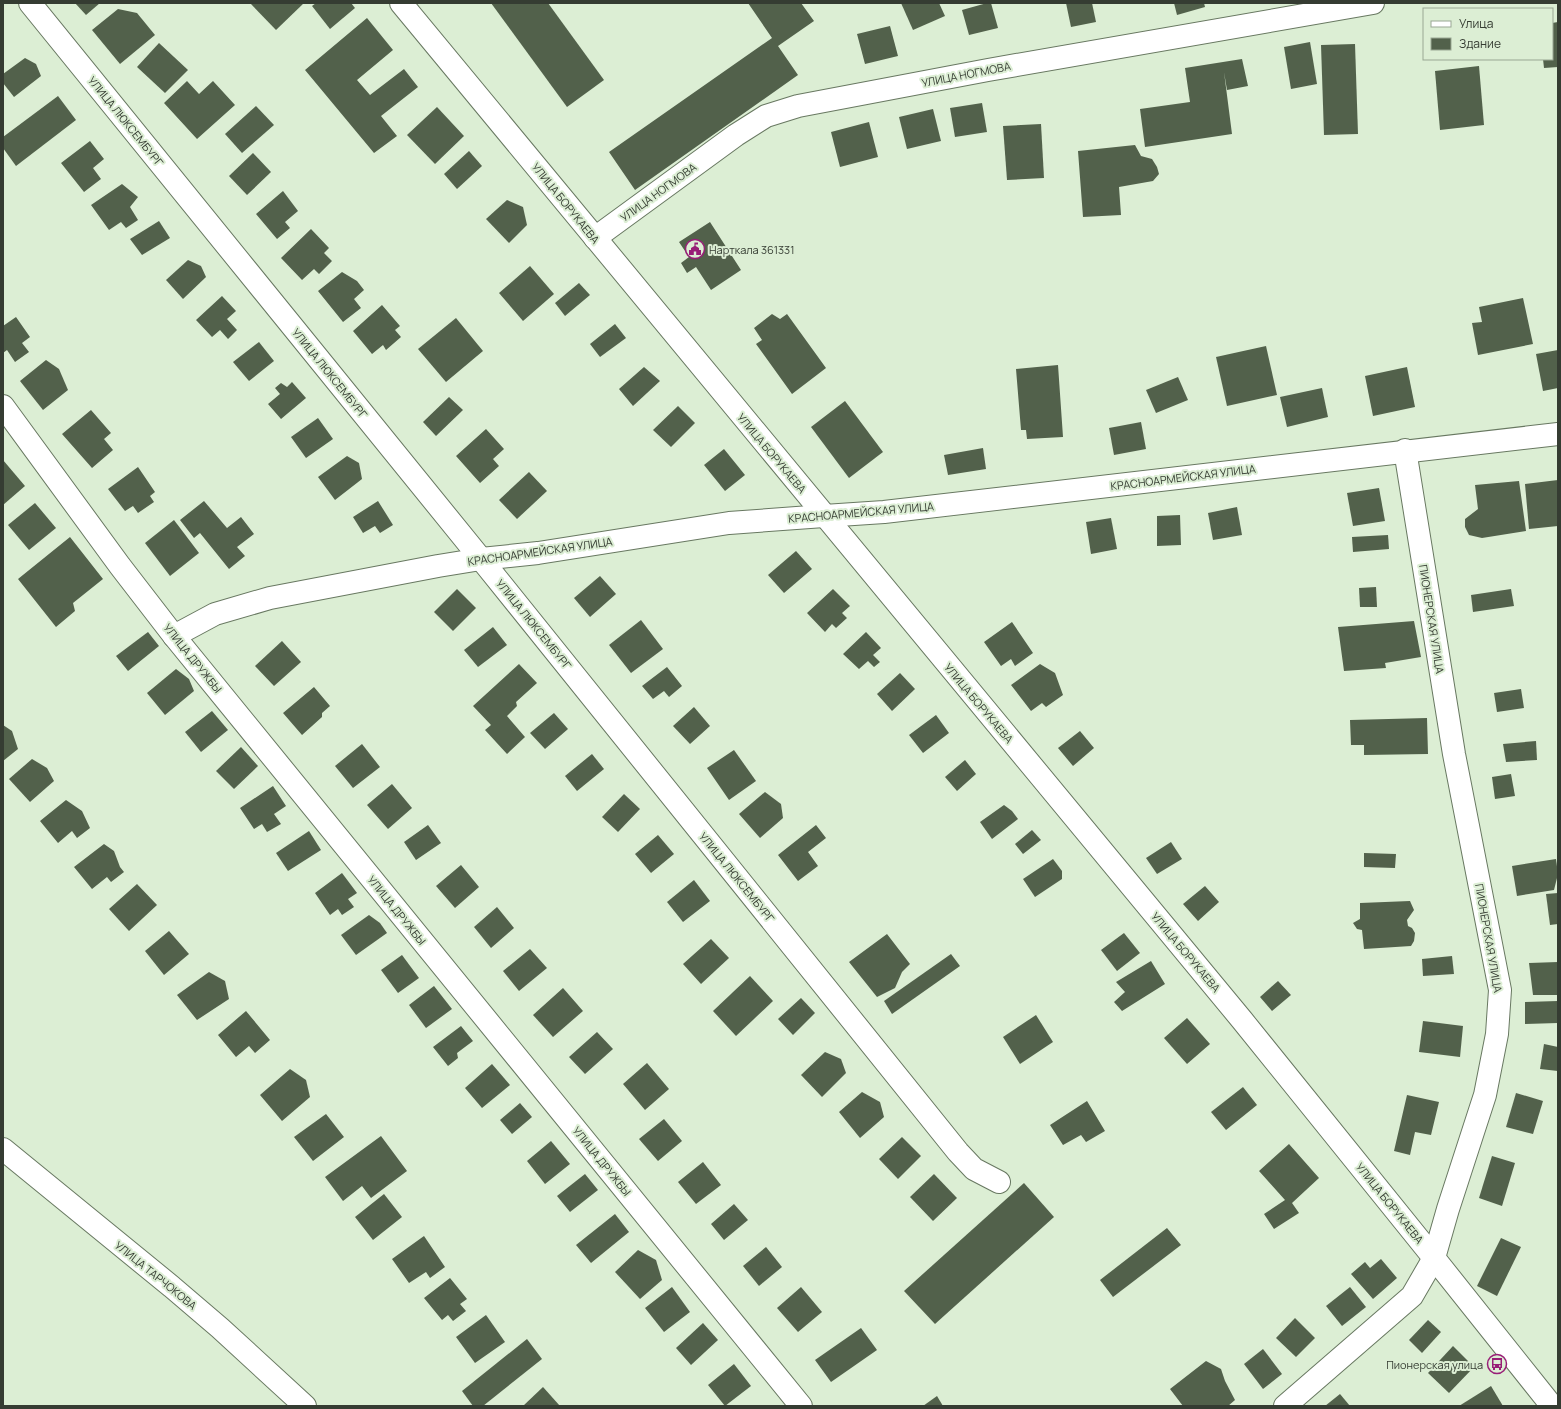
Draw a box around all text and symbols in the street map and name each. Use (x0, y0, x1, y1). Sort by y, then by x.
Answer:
legend (1423, 8, 1553, 60)
text: Улица (1459, 15, 1493, 32)
text: Здание (1459, 35, 1501, 52)
street label: УЛИЦА НОГМОВА (920, 58, 1012, 90)
street label: УЛИЦА ЛЮКСЕМБУРГ (85, 73, 167, 169)
street label: УЛИЦА БОРУКАЕВА (529, 159, 603, 247)
street label: УЛИЦА НОГМОВА (617, 159, 699, 225)
public building icon: Нарткала 361331 (684, 238, 706, 260)
place label: Нарткала 361331 (709, 242, 794, 257)
street label: УЛИЦА ЛЮКСЕМБУРГ (289, 325, 371, 421)
street label: УЛИЦА БОРУКАЕВА (734, 410, 810, 496)
street label: КРАСНОАРМЕЙСКАЯ УЛИЦА (1110, 461, 1256, 493)
street label: КРАСНОАРМЕЙСКАЯ УЛИЦА (788, 498, 934, 526)
street label: КРАСНОАРМЕЙСКАЯ УЛИЦА (467, 533, 613, 569)
street label: ПИОНЕРСКАЯ УЛИЦА (1416, 563, 1448, 675)
street label: УЛИЦА ЛЮКСЕМБУРГ (493, 576, 575, 672)
street label: УЛИЦА ДРУЖБЫ (160, 620, 226, 696)
street label: УЛИЦА БОРУКАЕВА (941, 660, 1017, 746)
street label: УЛИЦА ЛЮКСЕМБУРГ (696, 829, 778, 925)
street label: УЛИЦА ДРУЖБЫ (364, 872, 430, 948)
street label: ПИОНЕРСКАЯ УЛИЦА (1472, 882, 1506, 994)
street label: УЛИЦА БОРУКАЕВА (1148, 909, 1224, 995)
street label: УЛИЦА ДРУЖБЫ (569, 1123, 635, 1199)
street label: УЛИЦА БОРУКАЕВА (1353, 1159, 1427, 1247)
street label: УЛИЦА ТАРЧОКОВА (112, 1237, 200, 1313)
bus stop icon: Пионерская улица (1486, 1353, 1508, 1375)
place label: Пионерская улица (1386, 1357, 1483, 1372)

